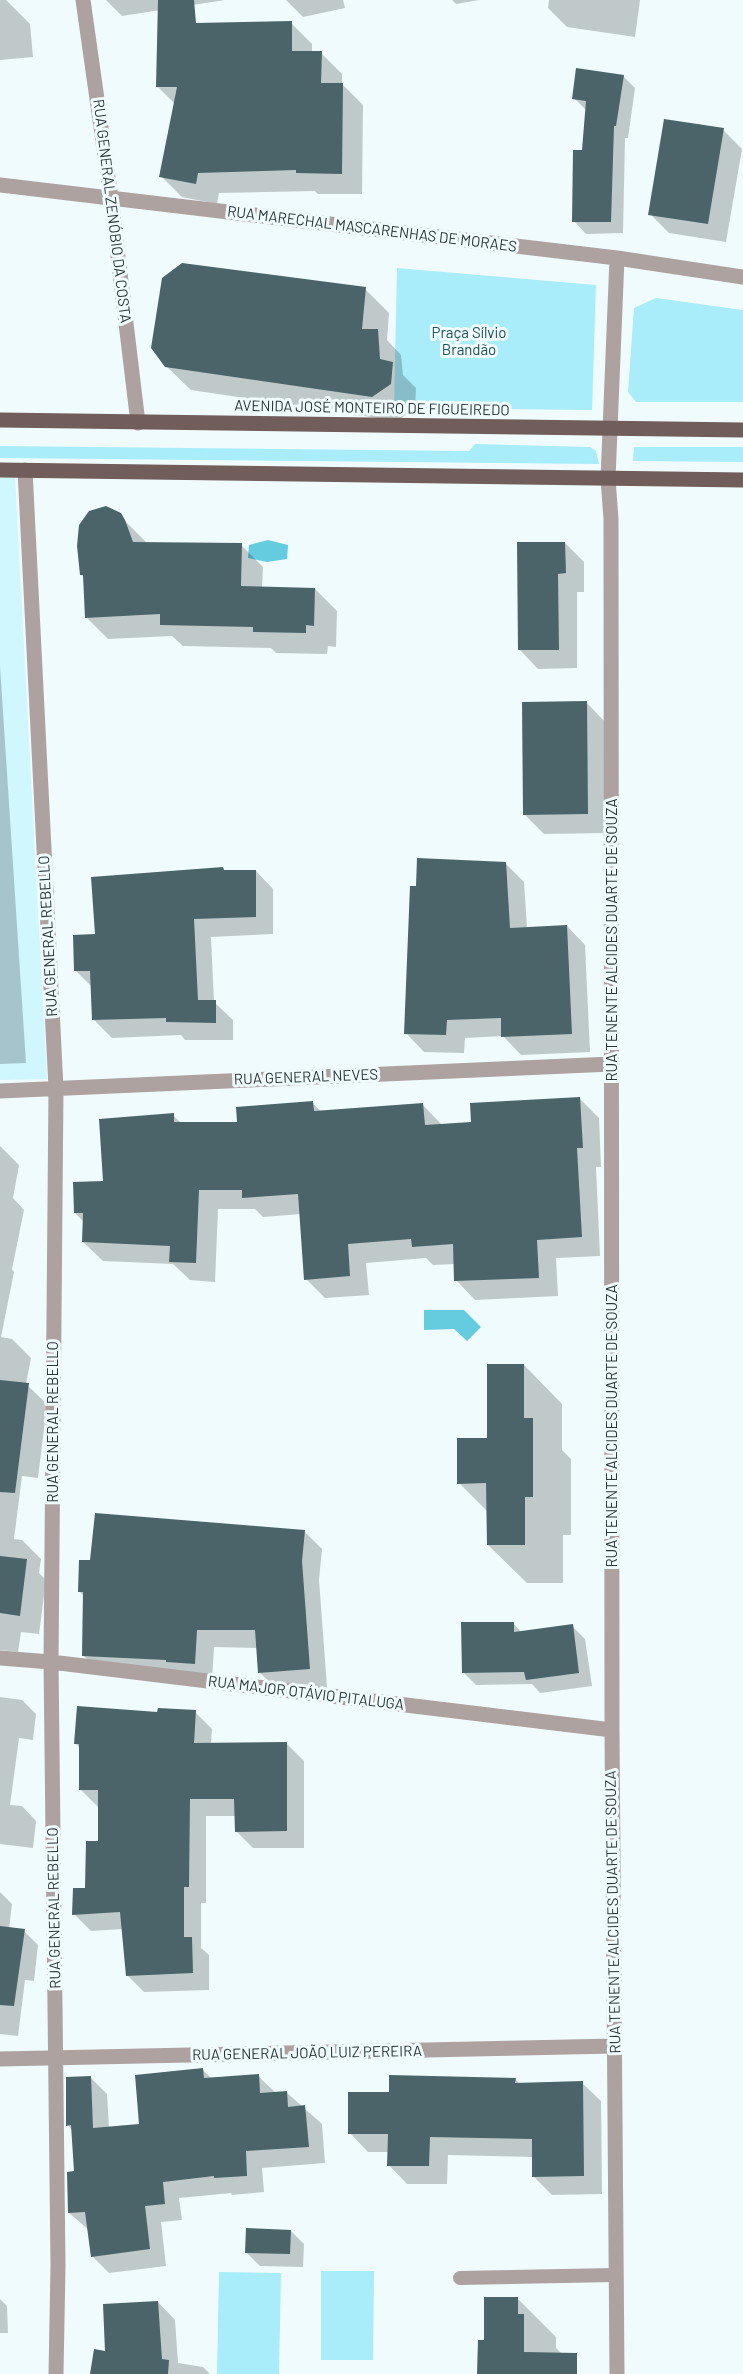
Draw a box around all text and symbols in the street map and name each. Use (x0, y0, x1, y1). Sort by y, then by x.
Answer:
street label: RUA GENERAL ZENÓBIO DA COSTA (89, 98, 135, 324)
street label: RUA MARECHAL MASCARENHAS DE MORAES (226, 202, 518, 256)
park label: Praça Sílvio Brandão (432, 324, 506, 359)
street label: AVENIDA JOSÉ MONTEIRO DE FIGUEIREDO (234, 397, 510, 419)
street label: RUA TENENTE ALCIDES DUARTE DE SOUZA (603, 798, 621, 1082)
street label: RUA GENERAL REBELLO (35, 855, 61, 1017)
street label: RUA GENERAL NEVES (234, 1065, 378, 1089)
street label: RUA TENENTE ALCIDES DUARTE DE SOUZA (603, 1284, 621, 1568)
street label: RUA GENERAL REBELLO (44, 1341, 62, 1503)
street label: RUA MAJOR OTÁVIO PITALUGA (207, 1672, 405, 1714)
street label: RUA TENENTE ALCIDES DUARTE DE SOUZA (602, 1770, 624, 2054)
street label: RUA GENERAL REBELLO (44, 1827, 64, 1989)
street label: RUA GENERAL JOÃO LUIZ PEREIRA (192, 2042, 422, 2064)

